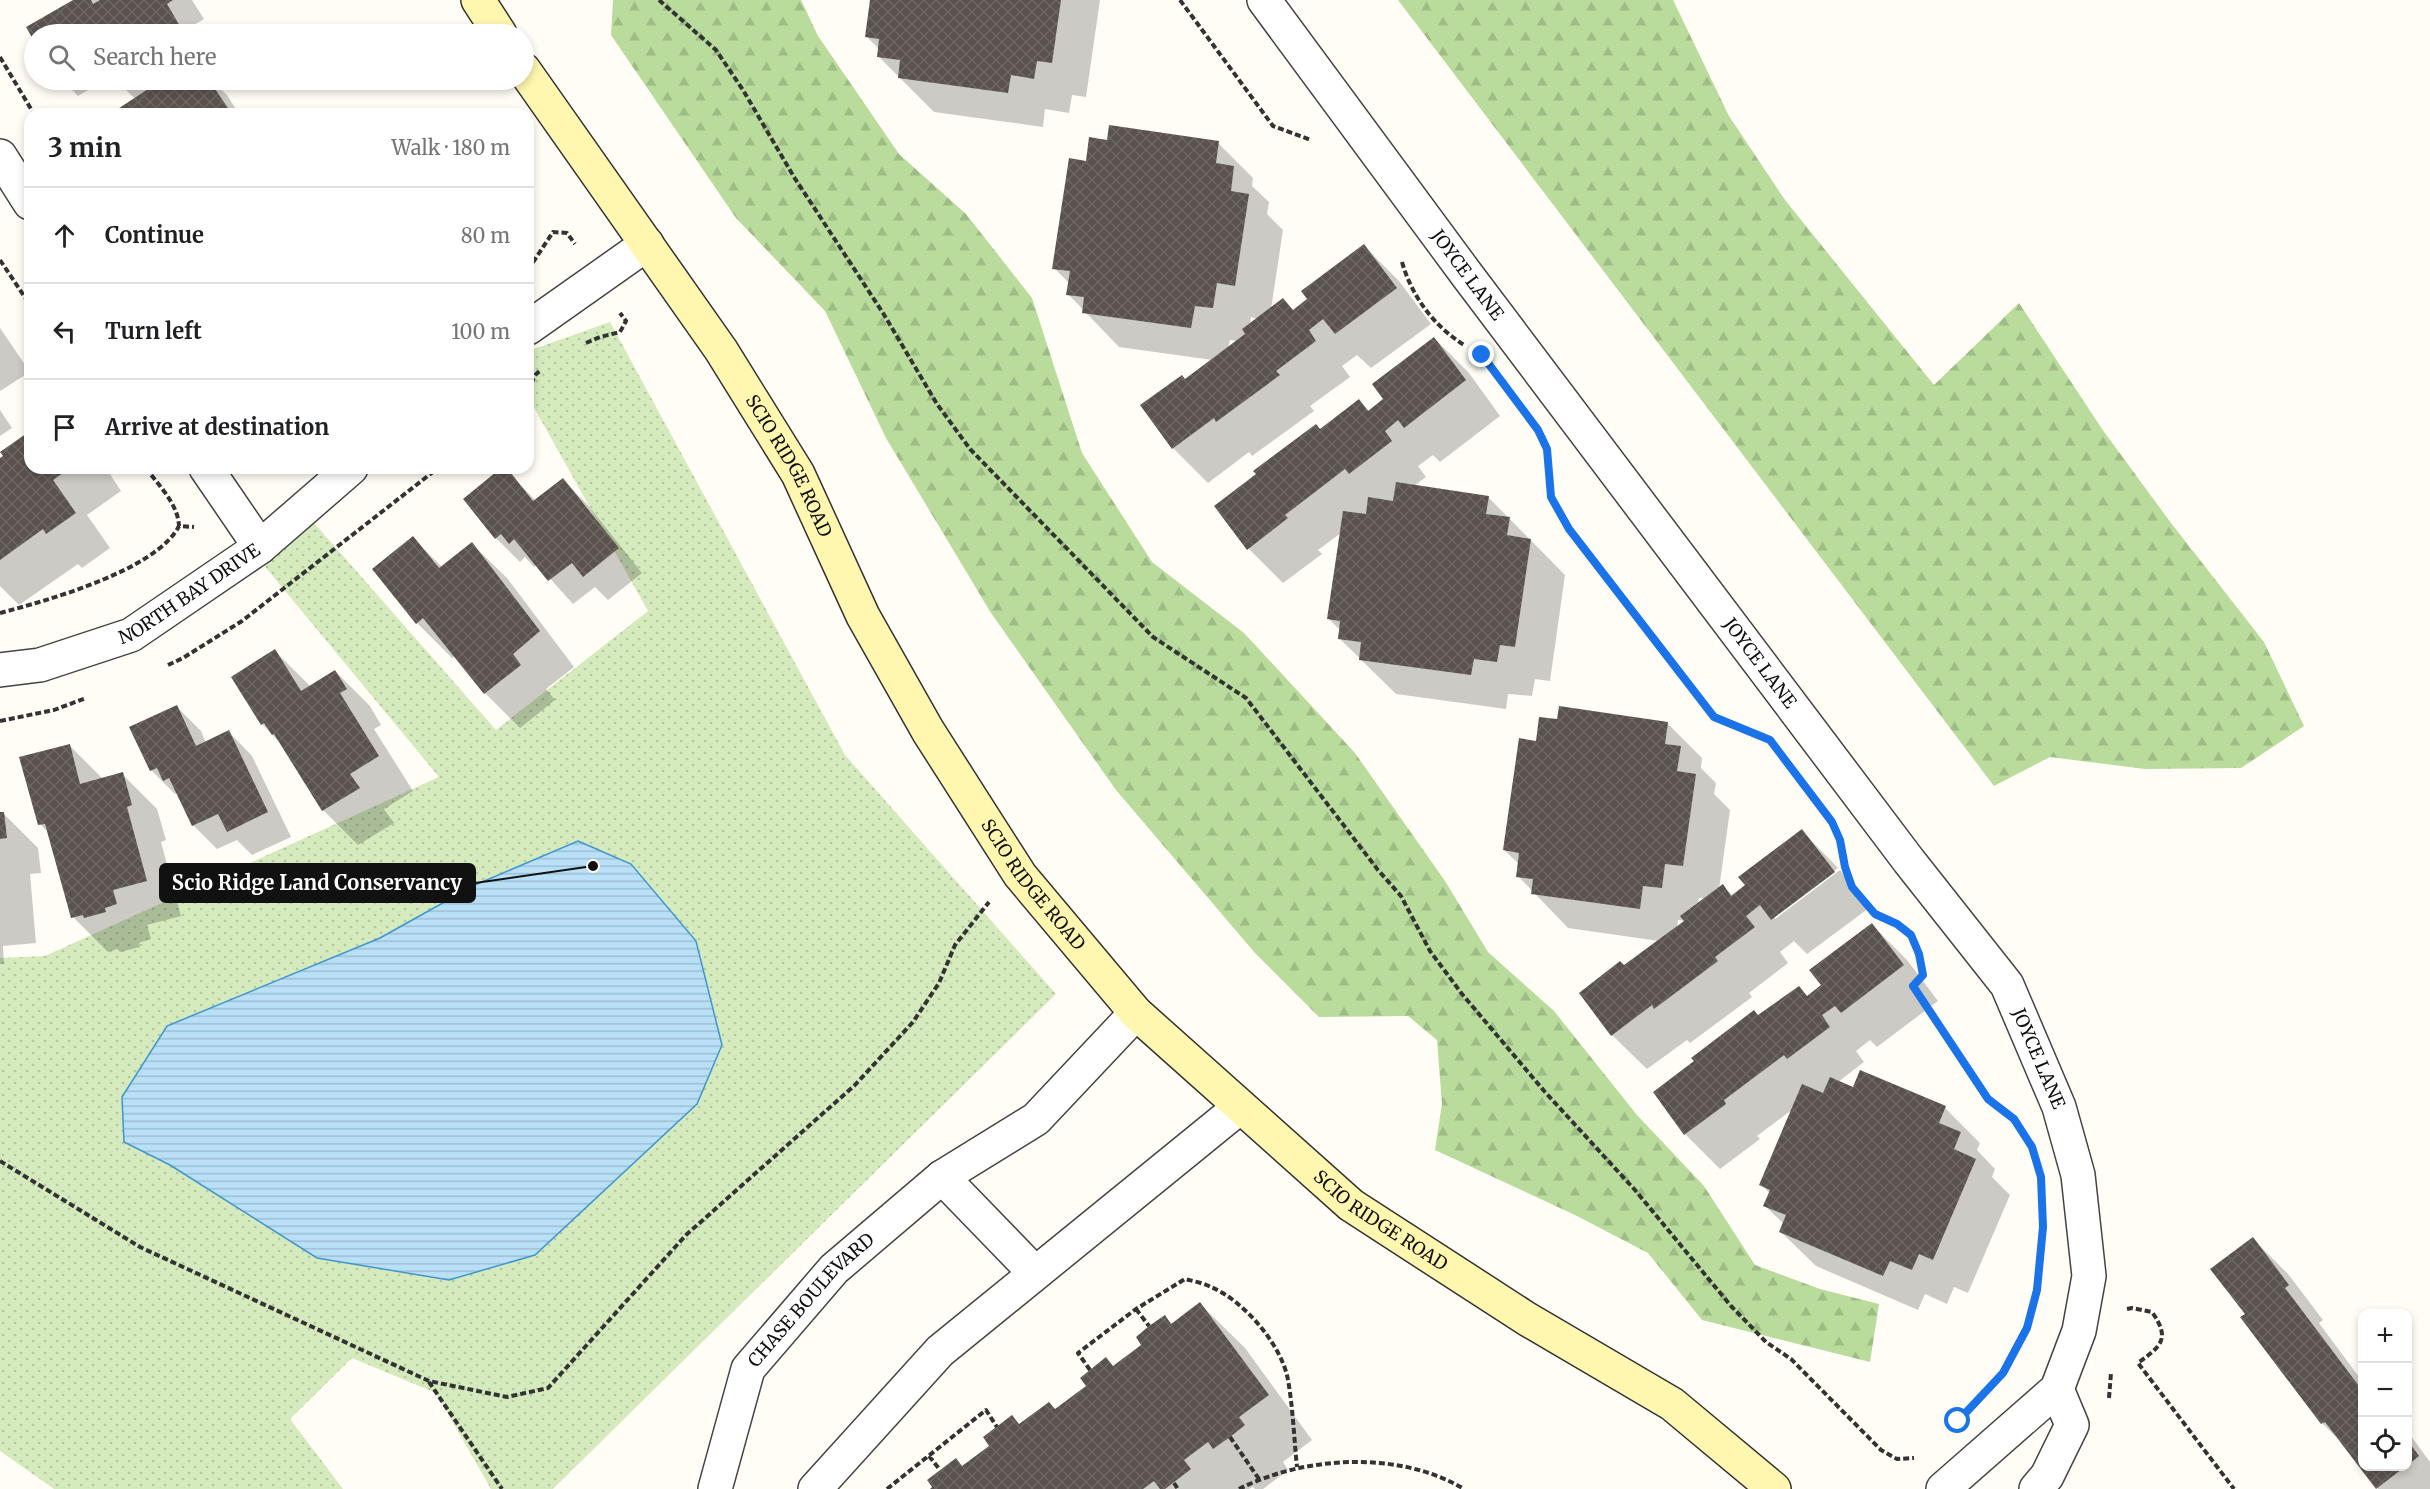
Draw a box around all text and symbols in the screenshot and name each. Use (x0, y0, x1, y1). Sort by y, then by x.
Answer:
search box (24, 24, 534, 90)
icon: search (45, 41, 78, 74)
text: Search here (93, 43, 216, 71)
text: 3 min (48, 131, 122, 164)
text: Walk · 180 m (392, 135, 510, 160)
icon: ahead (48, 219, 81, 252)
text: Continue (105, 221, 204, 249)
text: 80 m (461, 223, 510, 248)
street label: JOYCE LANE (1426, 224, 1509, 325)
icon: left (48, 315, 81, 348)
text: Turn left (105, 317, 202, 345)
text: 100 m (451, 319, 510, 344)
route end (1468, 341, 1494, 367)
street label: SCIO RIDGE ROAD (741, 390, 837, 541)
icon: arrive (48, 411, 81, 444)
text: Arrive at destination (105, 413, 329, 441)
street label: NORTH BAY DRIVE (116, 538, 265, 649)
street label: JOYCE LANE (1718, 612, 1802, 713)
street label: SCIO RIDGE ROAD (976, 814, 1090, 955)
callout: Scio Ridge Land Conservancy (160, 864, 475, 902)
text: Scio Ridge Land Conservancy (172, 870, 462, 895)
street label: JOYCE LANE (2007, 1004, 2071, 1113)
street label: SCIO RIDGE ROAD (1309, 1165, 1452, 1275)
street label: CHASE BOULEVARD (743, 1228, 879, 1372)
map controls (2358, 1309, 2412, 1471)
button: + (2358, 1309, 2412, 1363)
button: − (2358, 1363, 2412, 1417)
route start (1944, 1407, 1970, 1433)
button: locate (2358, 1417, 2412, 1471)

